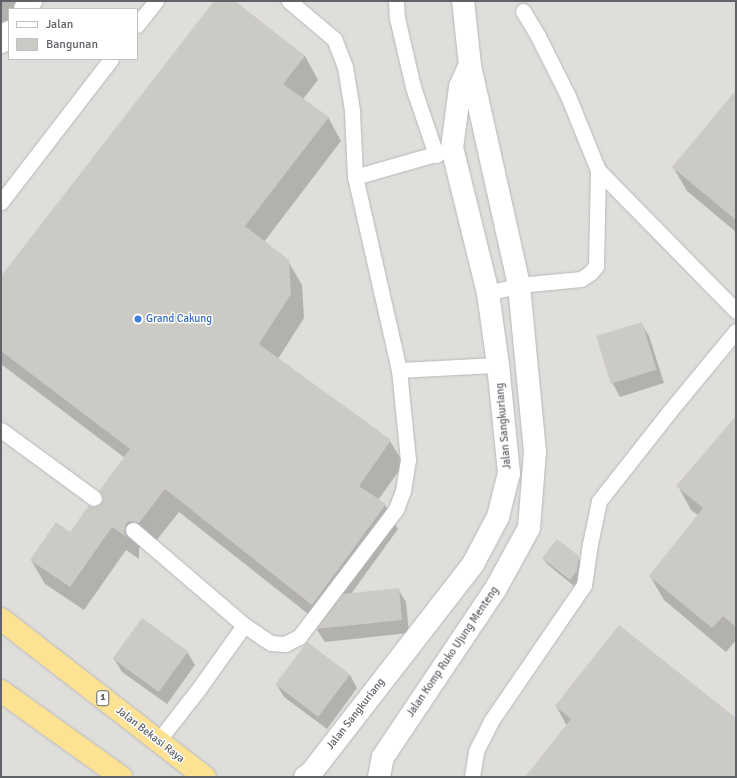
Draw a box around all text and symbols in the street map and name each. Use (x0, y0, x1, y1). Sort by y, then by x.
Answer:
legend (8, 8, 138, 60)
text: Jalan (46, 17, 73, 32)
text: Bangunan (46, 37, 98, 52)
place label: Grand Cakung (146, 312, 212, 326)
marker: Grand Cakung (133, 314, 143, 324)
street label: Jalan Sangkuriang (494, 382, 514, 470)
street label: Jalan Komp Ruko Ujung Menteng (404, 584, 502, 720)
street label: Jalan Sangkuriang (324, 676, 388, 752)
road number: 1 (96, 690, 110, 706)
street label: Jalan Bekasi Raya (113, 704, 187, 766)

